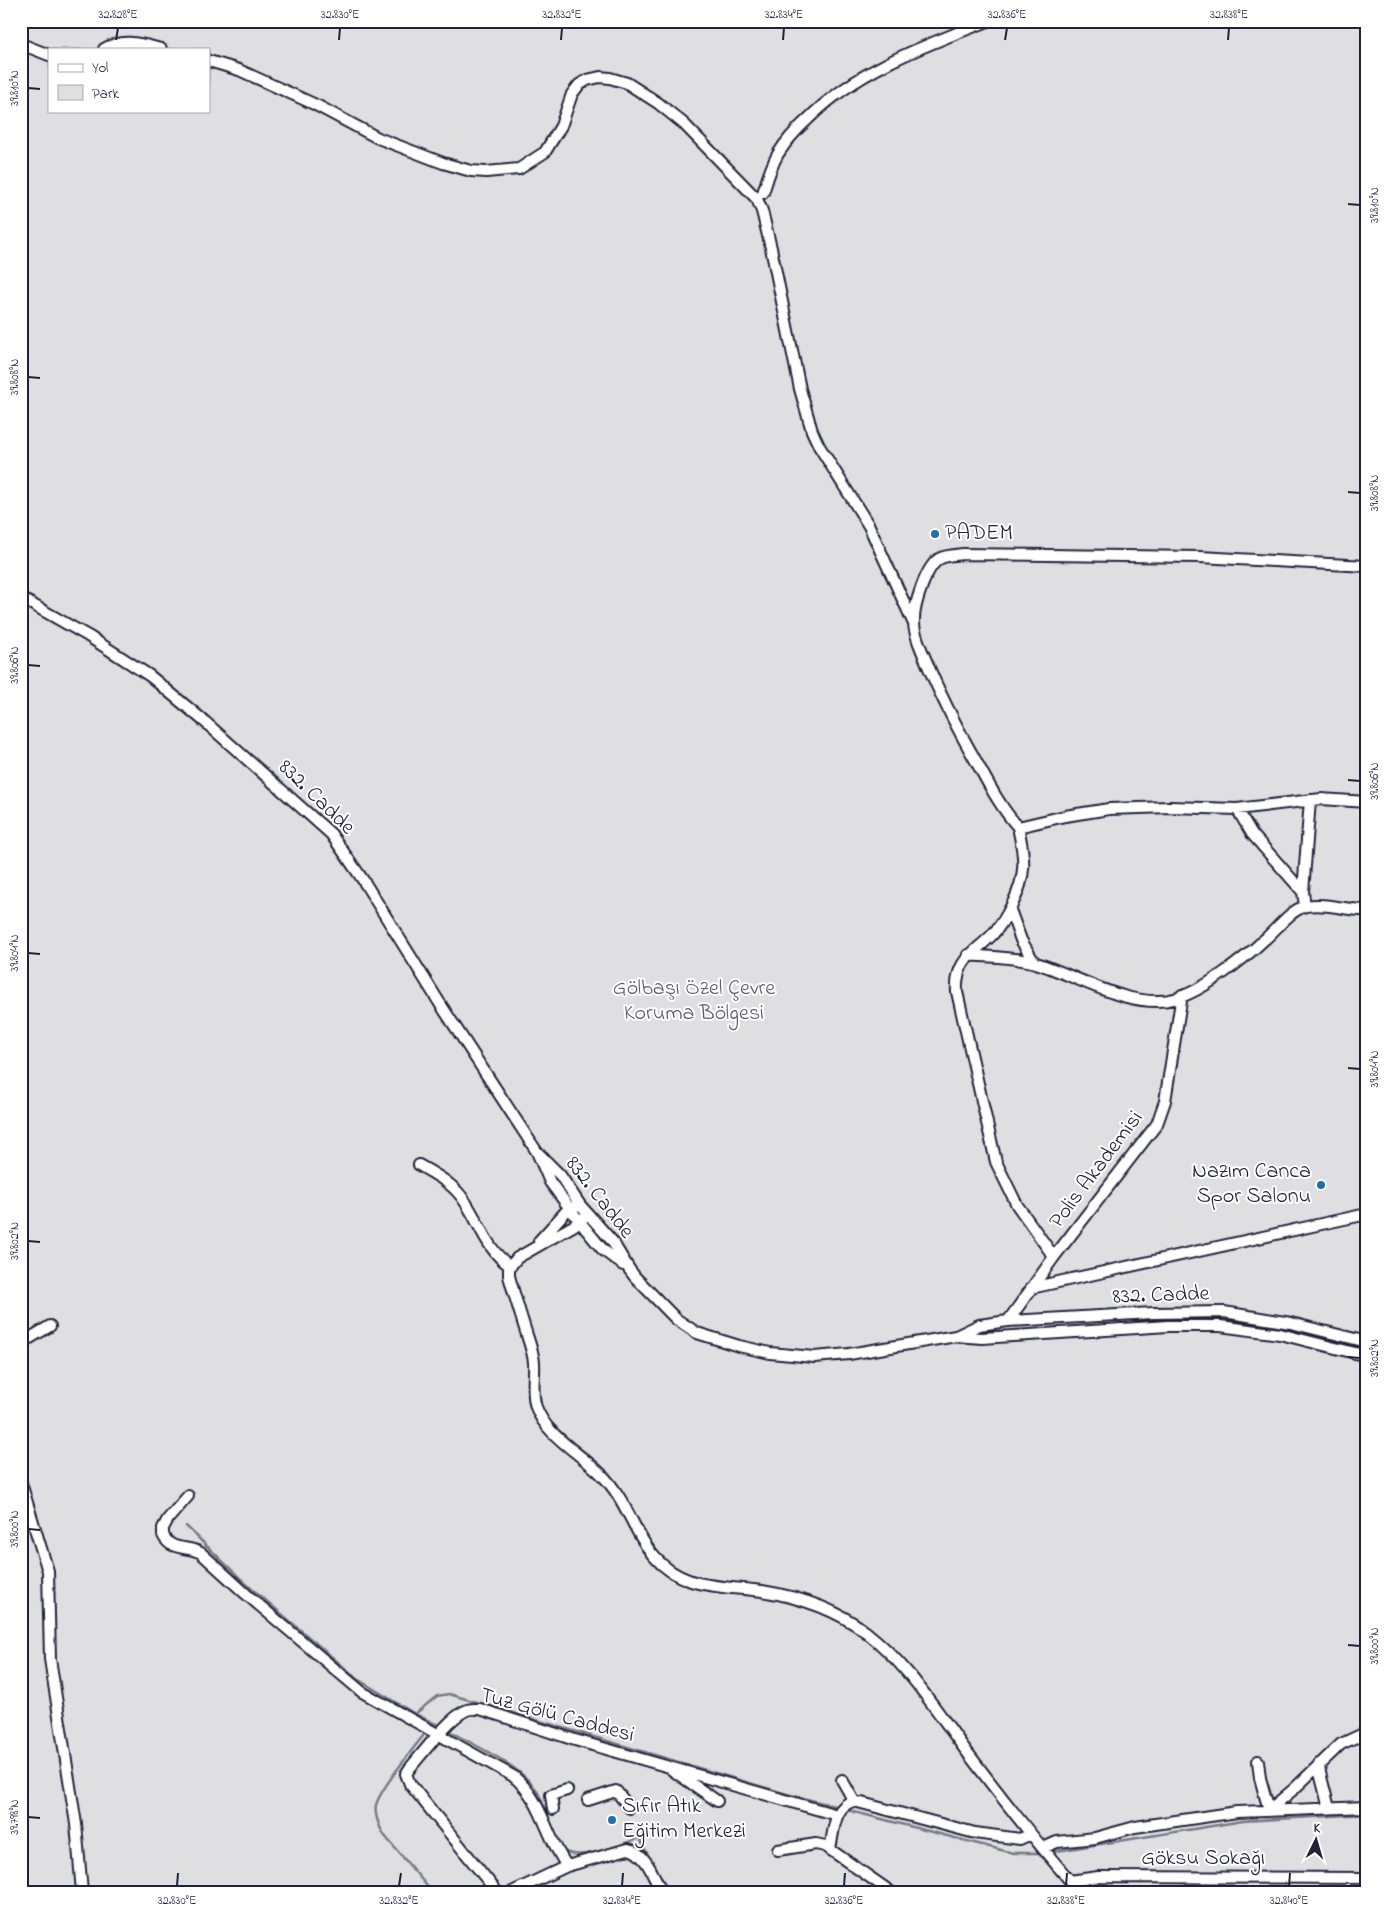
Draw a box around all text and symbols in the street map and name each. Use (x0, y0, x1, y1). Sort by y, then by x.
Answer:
text: 32.828°E (99, 6, 137, 24)
text: 32.830°E (321, 6, 359, 24)
text: 32.832°E (542, 6, 582, 24)
text: 32.834°E (765, 6, 803, 24)
text: 32.836°E (988, 6, 1026, 24)
text: 32.838°E (1210, 6, 1248, 24)
legend (48, 48, 210, 112)
text: Yol (92, 57, 108, 79)
text: 39.810°N (6, 70, 24, 106)
text: Park (92, 83, 120, 105)
text: 39.810°N (1366, 187, 1384, 223)
text: 39.808°N (6, 359, 24, 395)
text: 39.808°N (1366, 475, 1384, 511)
place label: PADEM (945, 518, 1013, 550)
marker: PADEM (929, 528, 941, 540)
text: 39.806°N (6, 646, 24, 684)
street label: 832. Cadde (270, 753, 362, 843)
text: 39.806°N (1366, 762, 1384, 800)
text: 39.804°N (6, 935, 24, 971)
park label: Gölbaşı Özel Çevre Koruma Bölgesi (613, 973, 775, 1031)
text: 39.804°N (1366, 1051, 1384, 1087)
street label: Polis Akademisi (1042, 1104, 1152, 1236)
street label: 832. Cadde (557, 1150, 641, 1246)
place label: Nazım Canca Spor Salonu (1192, 1156, 1311, 1213)
marker: Nazım Canca Spor Salonu (1315, 1179, 1327, 1191)
text: 39.802°N (6, 1222, 24, 1260)
street label: 832. Cadde (1112, 1278, 1210, 1314)
text: 39.802°N (1366, 1339, 1384, 1377)
text: 39.800°N (6, 1510, 24, 1548)
text: 39.800°N (1366, 1627, 1384, 1665)
street label: Tuz Gölü Caddesi (476, 1680, 638, 1752)
place label: Sıfır Atık Eğitim Merkezi (622, 1791, 746, 1849)
text: 39.798°N (6, 1799, 24, 1835)
marker: Sıfır Atık Eğitim Merkezi (606, 1814, 618, 1826)
north arrow (1290, 1816, 1340, 1866)
text: K (1313, 1818, 1323, 1839)
street label: Göksu Sokağı (1141, 1843, 1265, 1876)
text: 32.830°E (158, 1892, 196, 1910)
text: 32.832°E (379, 1892, 419, 1910)
text: 32.834°E (603, 1892, 641, 1910)
text: 32.836°E (825, 1892, 863, 1910)
text: 32.838°E (1047, 1892, 1085, 1910)
text: 32.840°E (1270, 1892, 1308, 1910)

